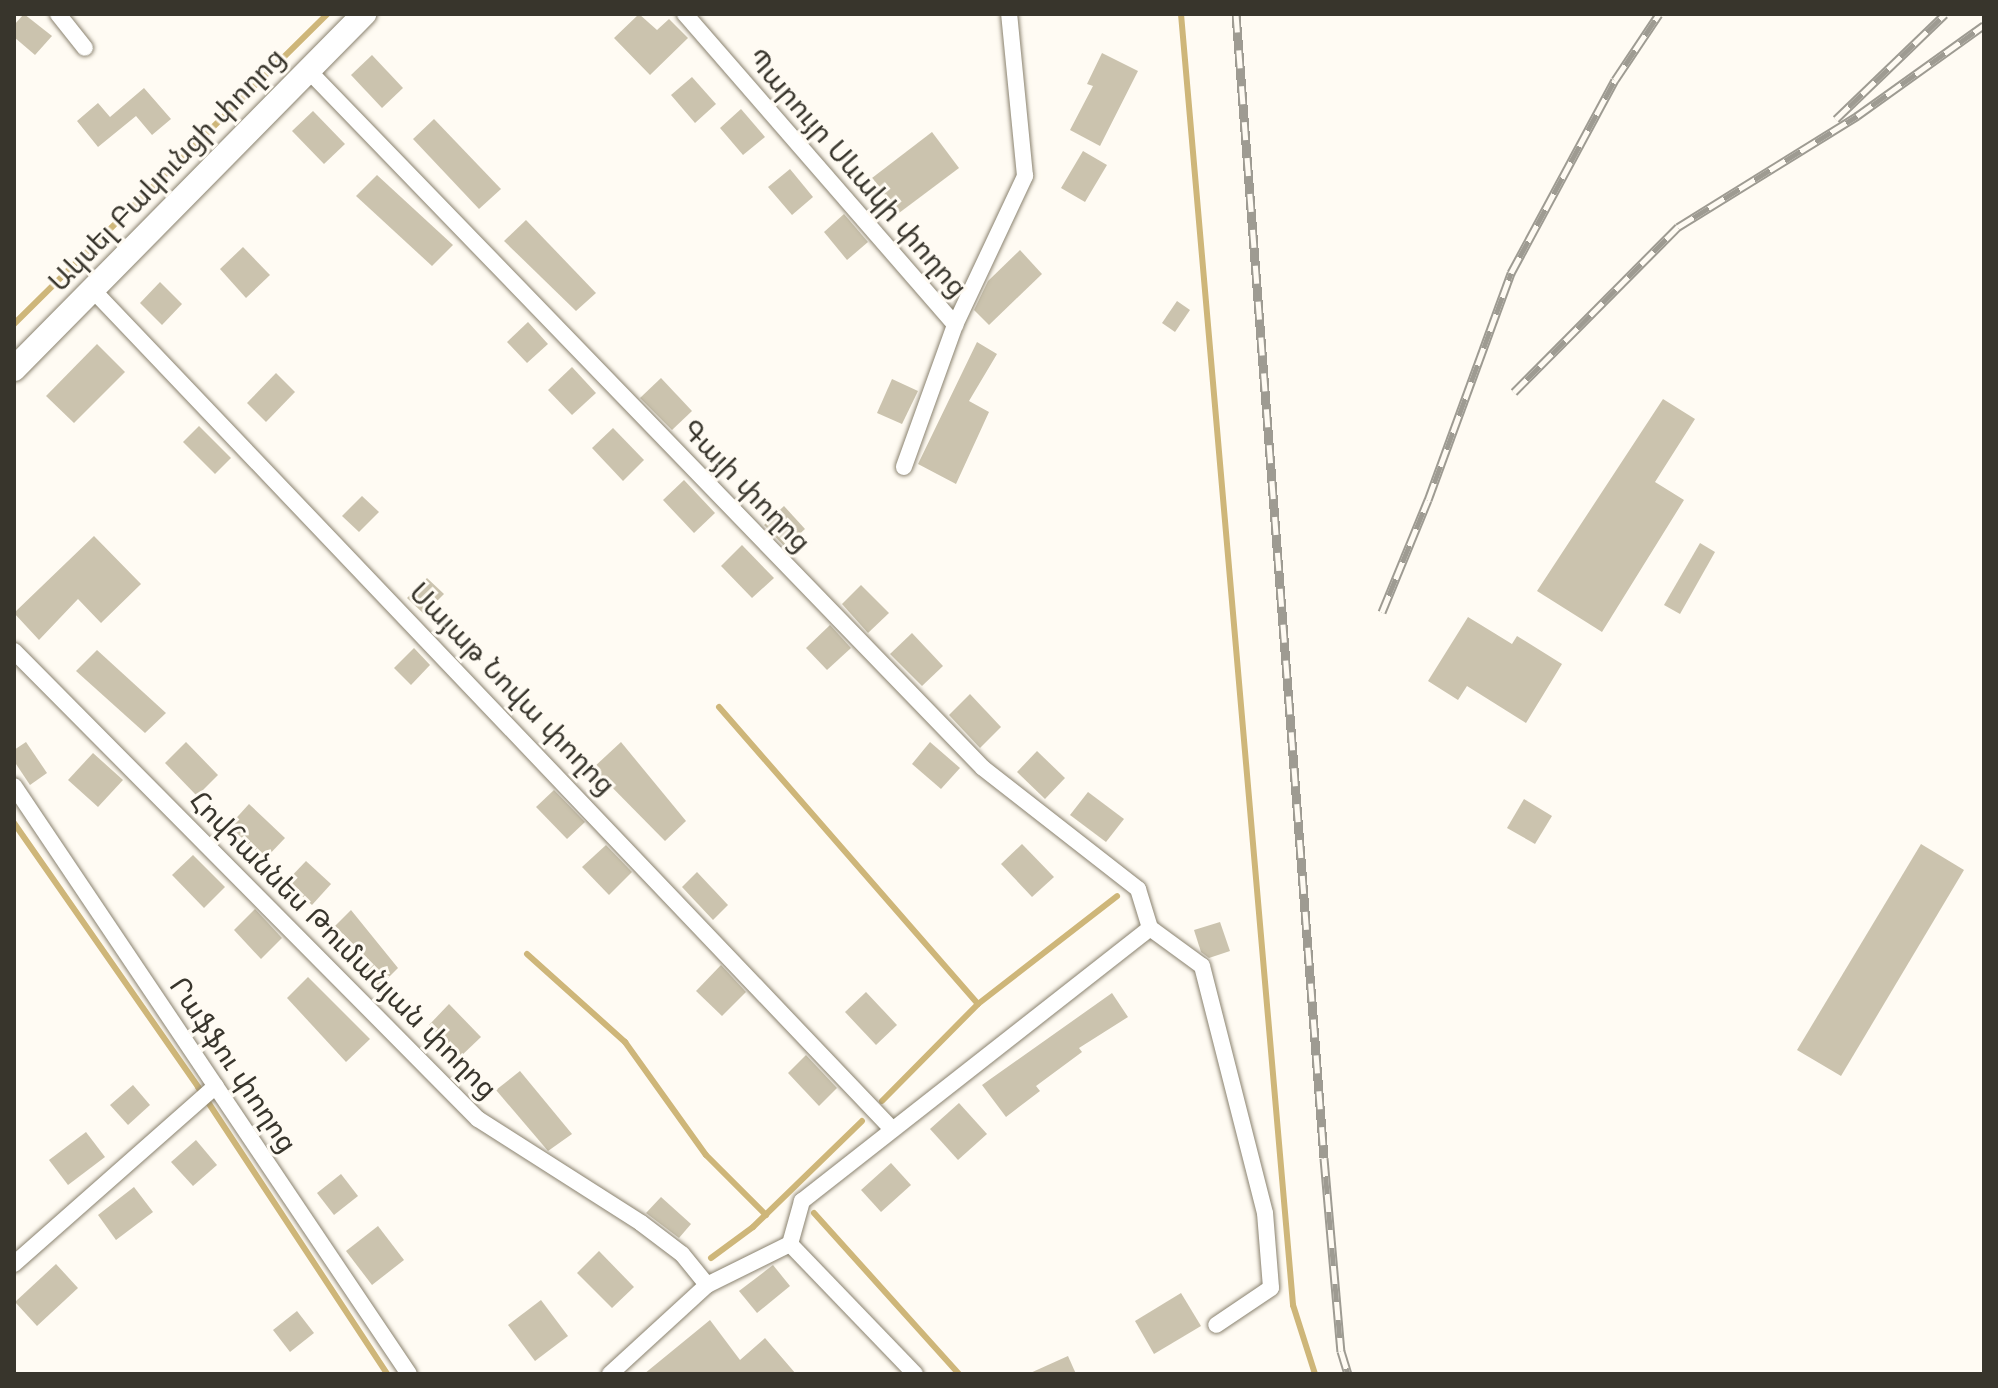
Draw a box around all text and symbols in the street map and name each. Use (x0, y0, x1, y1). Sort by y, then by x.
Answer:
street label: Ակսել Բակունցի փողոց (42, 41, 292, 299)
street label: Պարույր Սևակի փողոց (740, 42, 974, 304)
street label: Գայի փողոց (675, 413, 817, 559)
street label: Սայաթ Նովա փողոց (402, 576, 622, 802)
street label: Հովհաննես Թումանյան փողոց (182, 784, 504, 1106)
street label: Րաֆֆու փողոց (162, 971, 304, 1159)

